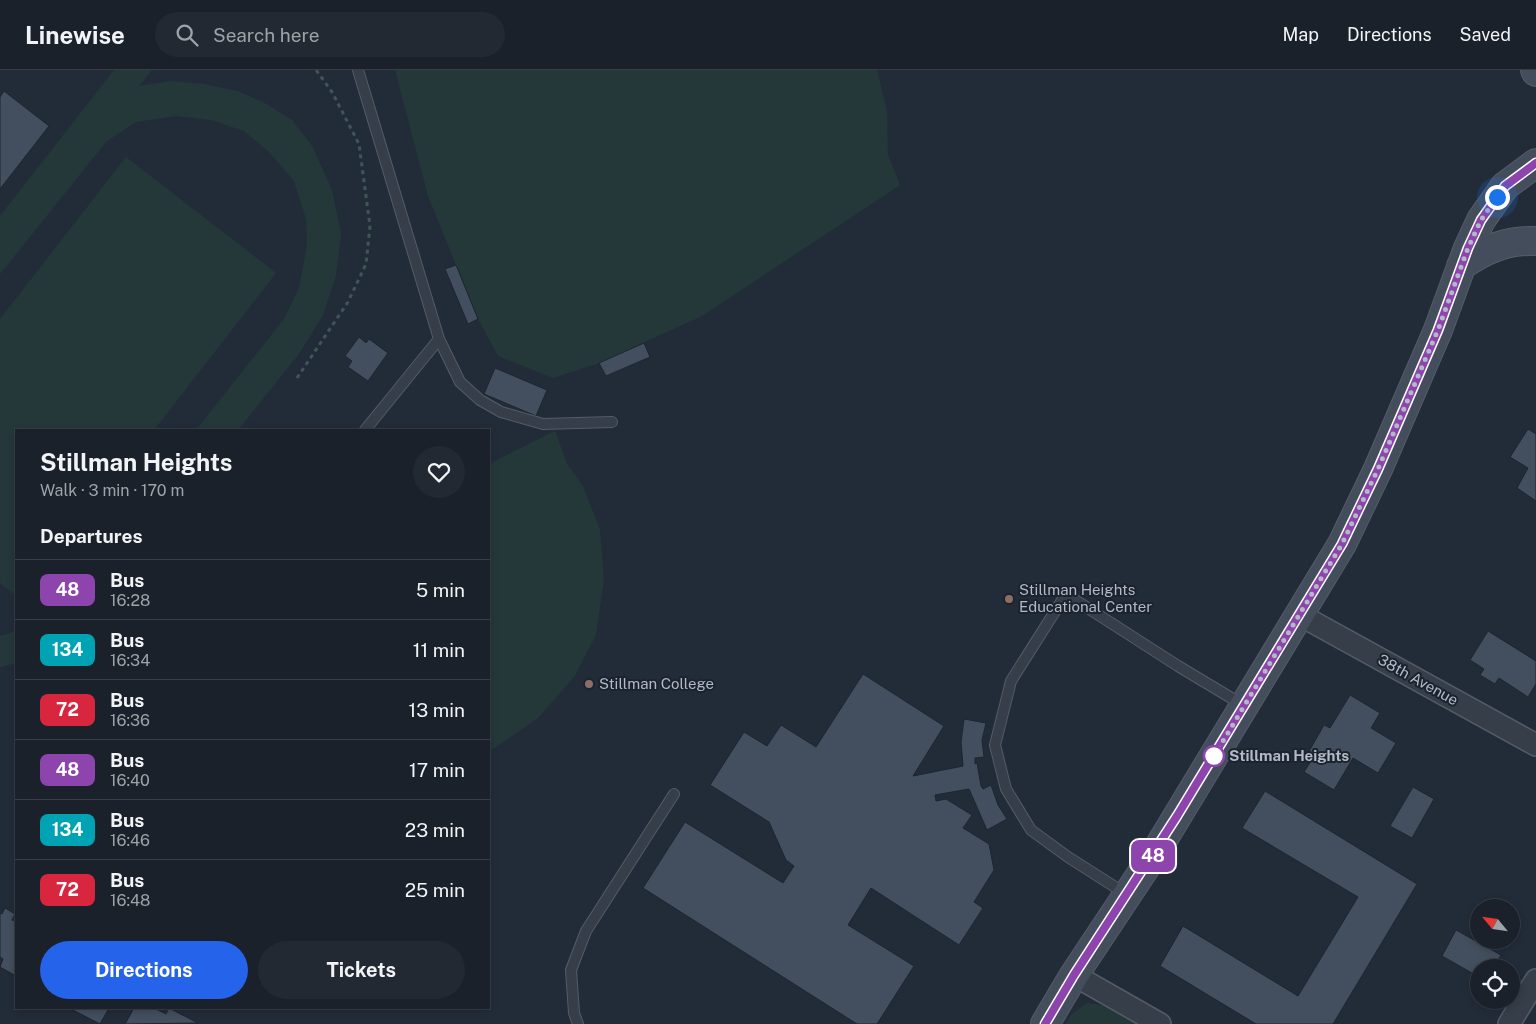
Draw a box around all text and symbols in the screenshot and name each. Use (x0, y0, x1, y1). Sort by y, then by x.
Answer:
search box (155, 12, 505, 57)
text: Linewise (25, 21, 125, 49)
icon: search (173, 21, 201, 49)
text: Search here (213, 24, 320, 46)
text: Map (1282, 24, 1319, 45)
text: Directions (1347, 24, 1432, 45)
text: Saved (1460, 24, 1511, 45)
your location (1485, 185, 1510, 210)
button: heart (413, 446, 465, 498)
text: Stillman Heights (40, 448, 232, 476)
text: Walk · 3 min · 170 m (40, 481, 184, 500)
text: Departures (40, 525, 143, 547)
text: Bus (110, 569, 144, 591)
text: 48 (56, 579, 79, 600)
text: 5 min (416, 579, 465, 601)
place label: Stillman Heights Educational Center (1019, 581, 1152, 615)
text: 16:28 (110, 591, 150, 610)
marker: Stillman Heights Educational Center (1003, 593, 1015, 605)
text: Bus (110, 629, 144, 651)
text: 134 (52, 639, 83, 660)
text: 11 min (413, 639, 465, 661)
text: 16:34 (110, 651, 150, 670)
street label: 38th Avenue (1375, 651, 1461, 709)
place label: Stillman College (599, 675, 714, 692)
marker: Stillman College (583, 678, 595, 690)
text: Bus (110, 689, 144, 711)
text: 72 (56, 699, 79, 720)
text: 13 min (408, 699, 465, 721)
text: 16:36 (110, 711, 150, 730)
marker: Stillman Heights (1203, 745, 1225, 767)
place label: Stillman Heights (1229, 747, 1349, 764)
text: Bus (110, 749, 144, 771)
text: 48 (56, 759, 79, 780)
text: 17 min (409, 759, 465, 781)
text: 16:40 (110, 771, 150, 790)
text: Bus (110, 809, 144, 831)
text: 134 (52, 819, 83, 840)
text: 23 min (405, 819, 465, 841)
text: 16:46 (110, 831, 150, 850)
line badge: 48 (1130, 840, 1176, 872)
text: 48 (1141, 845, 1165, 866)
text: Bus (110, 869, 144, 891)
text: 72 (56, 879, 79, 900)
text: 25 min (405, 879, 465, 901)
text: 16:48 (110, 891, 150, 910)
north arrow (1470, 899, 1520, 949)
map controls (1470, 899, 1520, 1009)
button: Directions (40, 941, 248, 999)
button: Tickets (258, 941, 465, 999)
button: locate (1470, 959, 1520, 1009)

